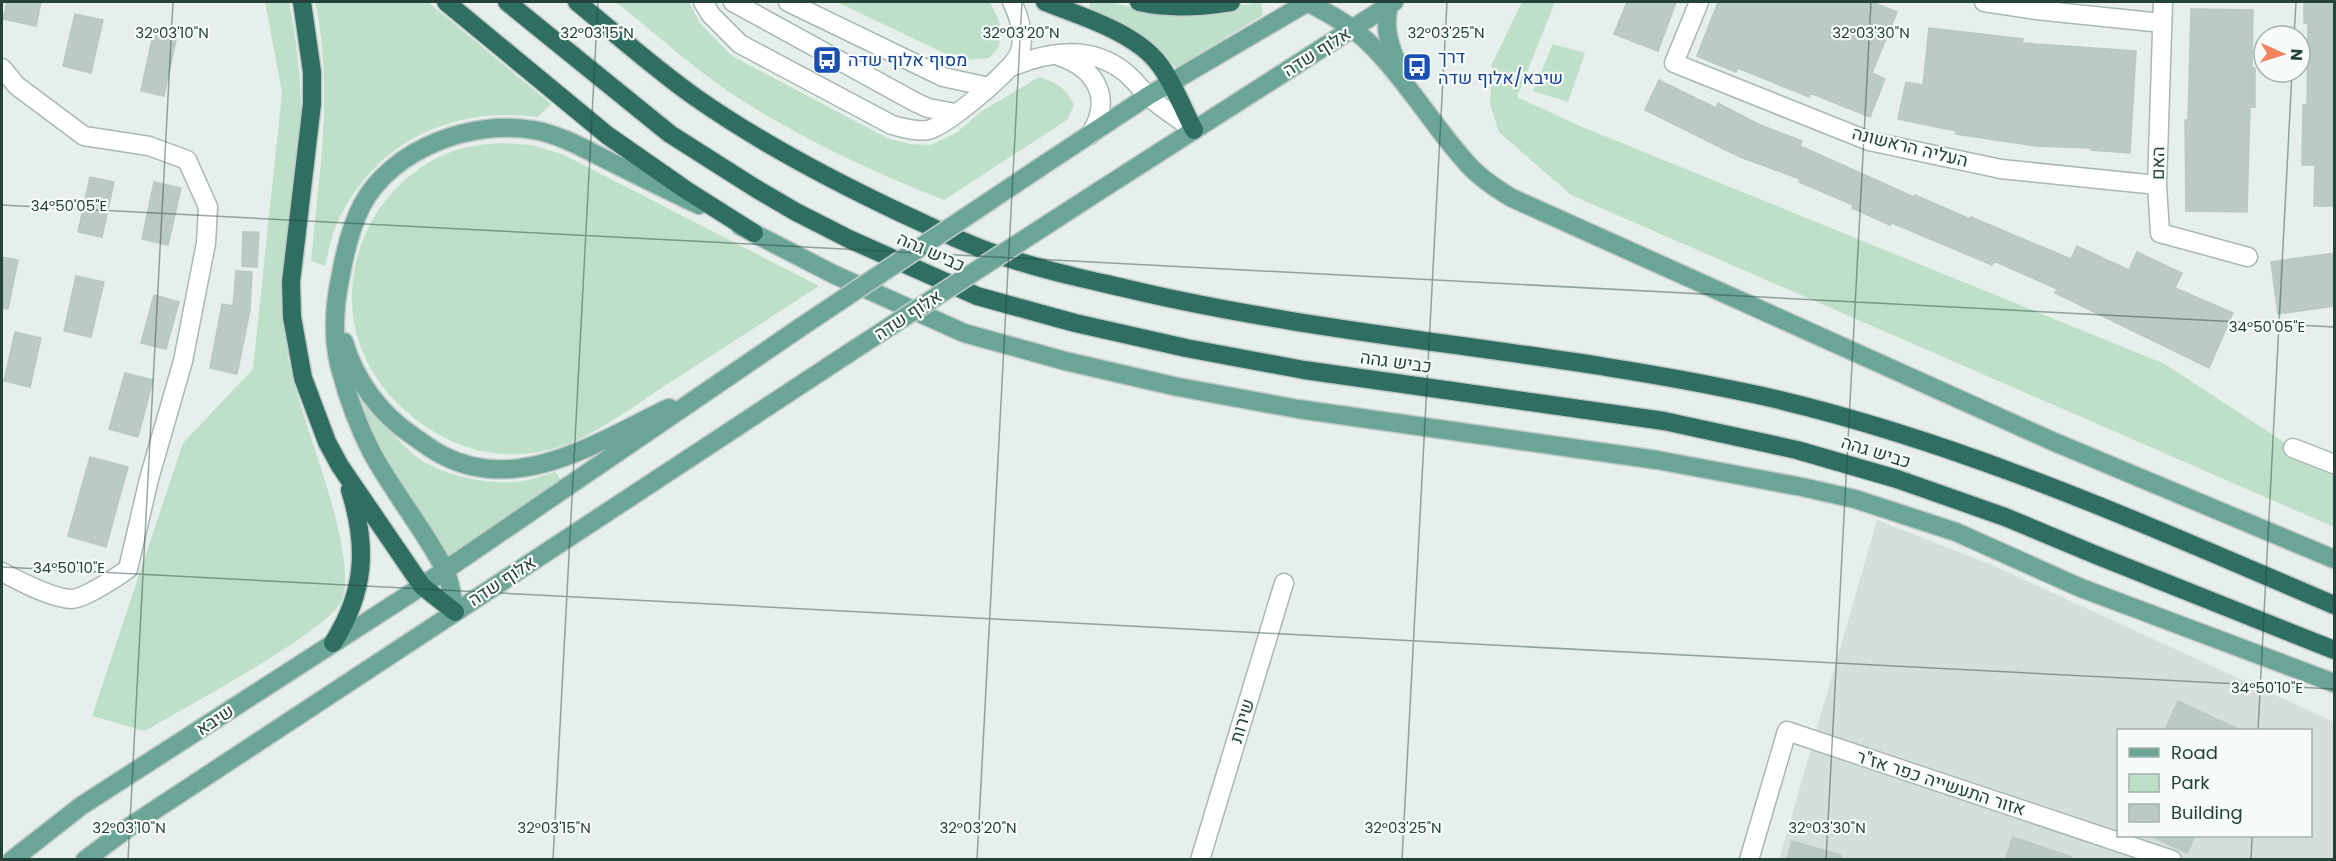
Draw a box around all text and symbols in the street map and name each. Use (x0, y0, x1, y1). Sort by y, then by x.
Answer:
street label: אלוף שדה (1278, 21, 1356, 82)
text: 32°03'10"N (135, 22, 209, 43)
text: 32°03'15"N (560, 22, 634, 43)
text: 32°03'20"N (982, 22, 1060, 43)
text: 32°03'25"N (1407, 22, 1485, 43)
text: 32°03'30"N (1832, 22, 1910, 43)
north arrow (2252, 24, 2312, 84)
bus stop icon: מסוף אלוף שדה (811, 44, 843, 76)
place label: דרך שיבא/אלוף שדה (1438, 44, 1563, 90)
place label: מסוף אלוף שדה (848, 47, 968, 72)
text: N (2285, 48, 2308, 61)
bus stop icon: דרך שיבא/אלוף שדה (1401, 51, 1433, 83)
street label: העליה הראשונה (1849, 120, 1971, 173)
street label: האם (2145, 146, 2170, 180)
text: 34°50'05"E (31, 195, 107, 216)
street label: כביש גהה (893, 226, 969, 278)
street label: אלוף שדה (869, 283, 946, 346)
text: 34°50'05"E (2229, 316, 2305, 337)
street label: כביש גהה (1359, 344, 1433, 379)
street label: כביש גהה (1838, 429, 1914, 474)
street label: אלוף שדה (463, 549, 540, 612)
text: 34°50'10"E (33, 557, 105, 578)
text: 34°50'10"E (2231, 677, 2303, 698)
street label: שירות (1223, 696, 1260, 746)
street label: שיבא (191, 698, 239, 741)
legend (2117, 729, 2312, 837)
text: Road (2171, 740, 2218, 765)
street label: אזור התעשייה כפר אז"ר (1853, 743, 2029, 822)
text: Park (2171, 770, 2210, 795)
text: Building (2171, 800, 2243, 825)
text: 32°03'10"N (92, 817, 166, 838)
text: 32°03'15"N (517, 817, 591, 838)
text: 32°03'20"N (939, 817, 1017, 838)
text: 32°03'25"N (1364, 817, 1442, 838)
text: 32°03'30"N (1788, 817, 1866, 838)

